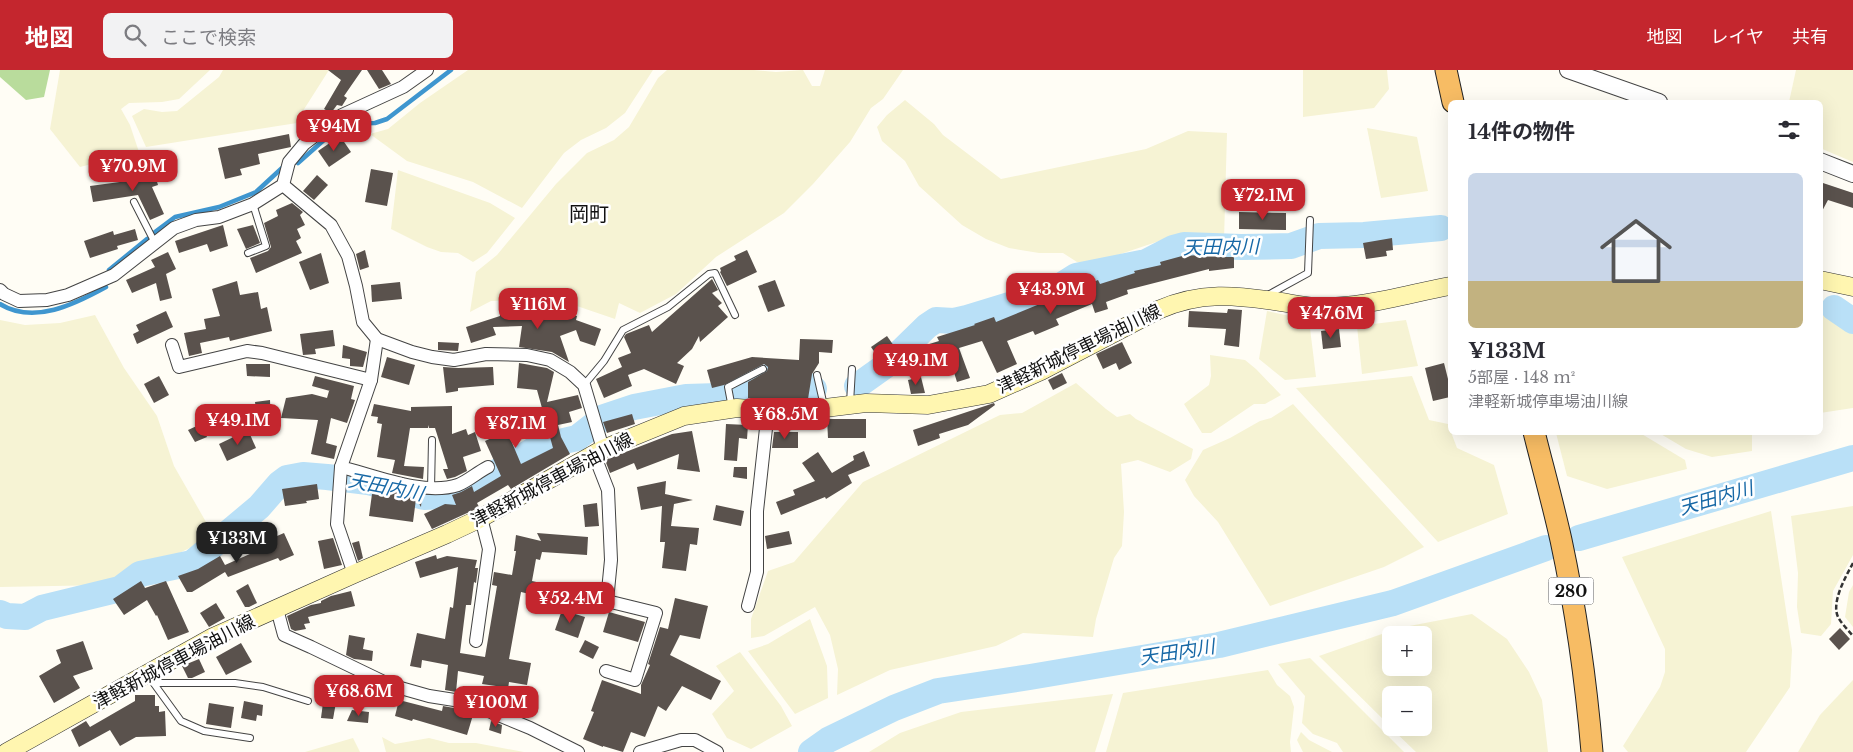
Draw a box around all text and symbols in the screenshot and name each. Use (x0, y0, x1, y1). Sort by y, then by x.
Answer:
search box (103, 13, 453, 58)
icon: search (121, 21, 149, 49)
text: 地図 (25, 23, 73, 52)
text: ここで検索 (161, 26, 256, 49)
text: 地図 (1647, 26, 1683, 48)
text: レイヤ (1711, 26, 1764, 48)
text: 共有 (1792, 26, 1828, 48)
pin: ¥94M (304, 109, 364, 152)
text: ¥94M (307, 116, 361, 136)
icon: filters (1775, 116, 1803, 144)
text: 14件の物件 (1468, 119, 1575, 145)
pin: ¥70.9M (92, 150, 174, 192)
text: ¥70.9M (100, 156, 166, 176)
pin: ¥72.1M (1222, 178, 1304, 221)
text: ¥72.1M (1232, 185, 1294, 205)
district label: 岡町 (569, 202, 609, 226)
icon: home (1591, 206, 1681, 296)
water label: 天田内川 (1183, 235, 1261, 259)
pin: ¥43.9M (1010, 272, 1092, 315)
text: ¥43.9M (1017, 279, 1085, 299)
pin: ¥116M (503, 288, 573, 330)
text: ¥116M (510, 294, 566, 314)
pin: ¥47.6M (1290, 296, 1372, 339)
street label: 津軽新城停車場油川線 (993, 300, 1165, 398)
text: ¥47.6M (1299, 303, 1363, 323)
text: ¥133M (1468, 338, 1546, 364)
pin: ¥49.1M (875, 344, 957, 386)
text: ¥49.1M (884, 350, 948, 370)
text: 5部屋 · 148 m² (1468, 367, 1575, 387)
text: 津軽新城停車場油川線 (1468, 391, 1628, 411)
pin: ¥68.5M (744, 398, 826, 440)
pin: ¥49.1M (197, 404, 279, 446)
text: ¥68.5M (752, 404, 818, 424)
pin: ¥87.1M (475, 406, 557, 449)
text: ¥49.1M (206, 410, 270, 430)
text: ¥87.1M (486, 413, 546, 433)
street label: 津軽新城停車場油川線 (467, 428, 637, 532)
water label: 天田内川 (346, 468, 427, 506)
water label: 天田内川 (1676, 476, 1758, 520)
pin: ¥133M (202, 522, 272, 564)
text: ¥133M (207, 528, 267, 548)
road number: 280 (1548, 578, 1594, 604)
pin: ¥52.4M (529, 582, 611, 624)
text: ¥52.4M (537, 588, 603, 608)
street label: 津軽新城停車場油川線 (89, 610, 259, 714)
map controls (1382, 626, 1432, 736)
button: + (1382, 626, 1432, 676)
water label: 天田内川 (1138, 634, 1218, 669)
pin: ¥68.6M (318, 674, 400, 717)
text: ¥68.6M (325, 681, 393, 701)
pin: ¥100M (461, 686, 531, 728)
button: − (1382, 686, 1432, 736)
text: ¥100M (465, 692, 527, 712)

